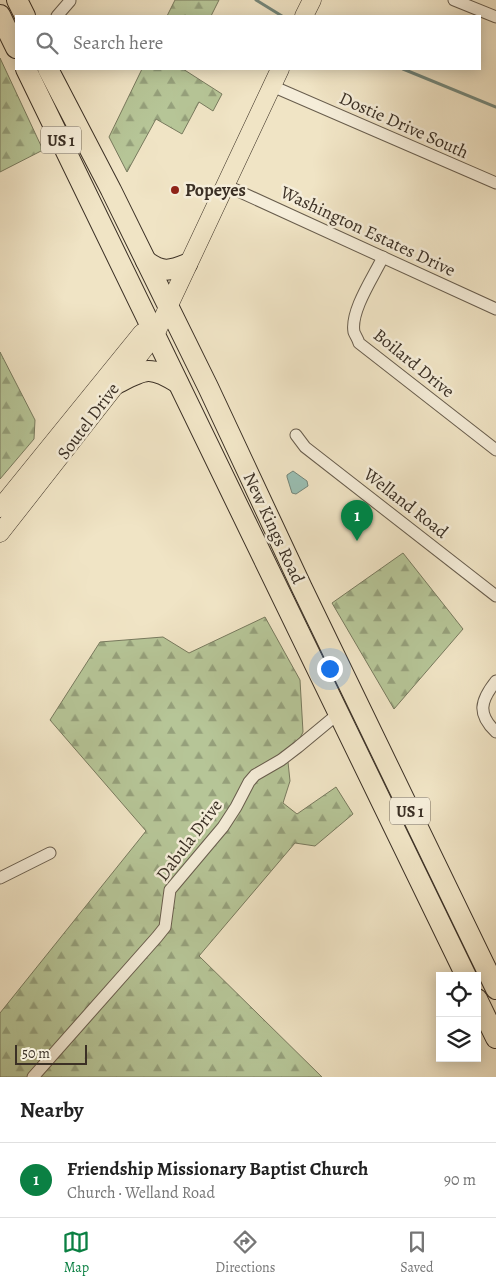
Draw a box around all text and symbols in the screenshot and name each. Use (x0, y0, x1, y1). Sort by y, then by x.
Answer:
search box (15, 15, 481, 70)
icon: search (33, 29, 61, 57)
text: Search here (73, 30, 163, 56)
street label: Dostie Drive South (336, 86, 473, 164)
road number: US 1 (41, 126, 81, 154)
place label: Popeyes (185, 178, 246, 202)
street label: Washington Estates Drive (276, 179, 459, 282)
marker: Popeyes (169, 184, 181, 196)
street label: Boilard Drive (368, 323, 460, 403)
street label: Soutel Drive (51, 378, 125, 464)
street label: Welland Road (358, 462, 454, 544)
street label: New Kings Road (238, 468, 310, 588)
pin: 1 (341, 500, 373, 541)
your location (317, 656, 343, 682)
street label: Dabula Drive (150, 794, 228, 886)
road number: US 1 (390, 798, 430, 824)
map controls (436, 972, 481, 1062)
button: locate (436, 972, 481, 1017)
button: layers (436, 1017, 481, 1062)
scale bar (15, 1042, 88, 1065)
text: 50 m (22, 1044, 50, 1063)
text: Nearby (20, 1096, 83, 1124)
text: Friendship Missionary Baptist Church (67, 1156, 368, 1182)
text: 1 (33, 1169, 39, 1191)
text: 90 m (444, 1169, 476, 1191)
text: Church · Welland Road (67, 1182, 215, 1204)
tab: Map (62, 1228, 90, 1277)
tab: Directions (215, 1228, 275, 1277)
tab: Saved (400, 1228, 434, 1277)

